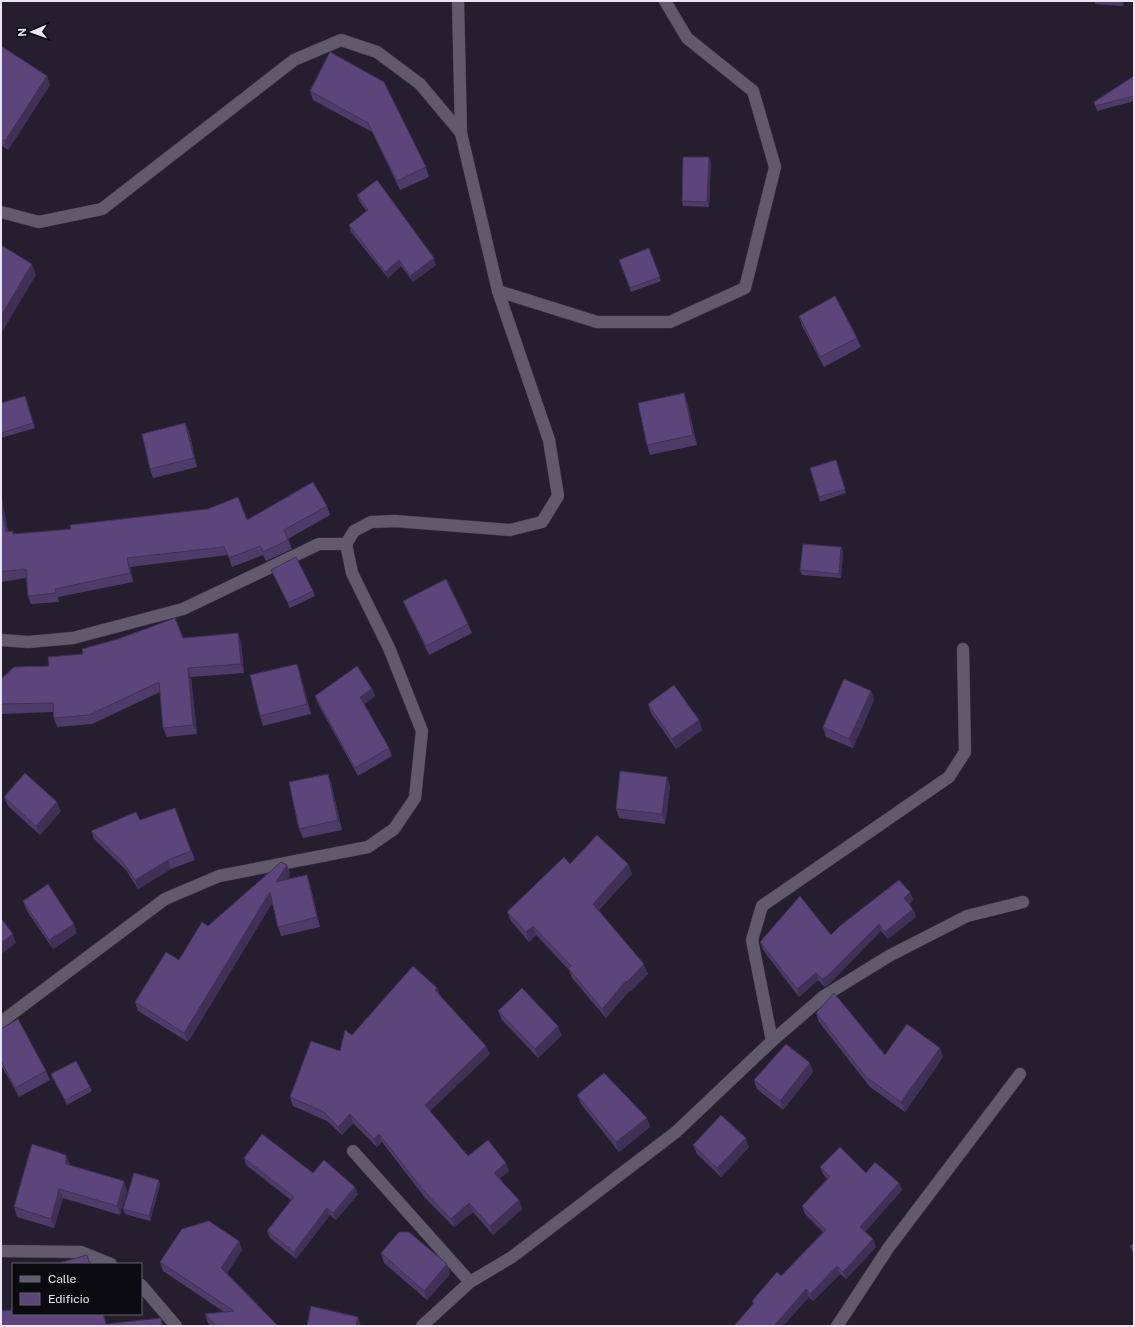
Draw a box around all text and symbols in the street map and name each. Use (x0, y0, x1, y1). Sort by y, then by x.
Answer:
north arrow (12, 12, 52, 52)
text: N (16, 28, 28, 37)
legend (12, 1263, 142, 1315)
text: Calle (48, 1272, 77, 1286)
text: Edificio (48, 1292, 90, 1306)

